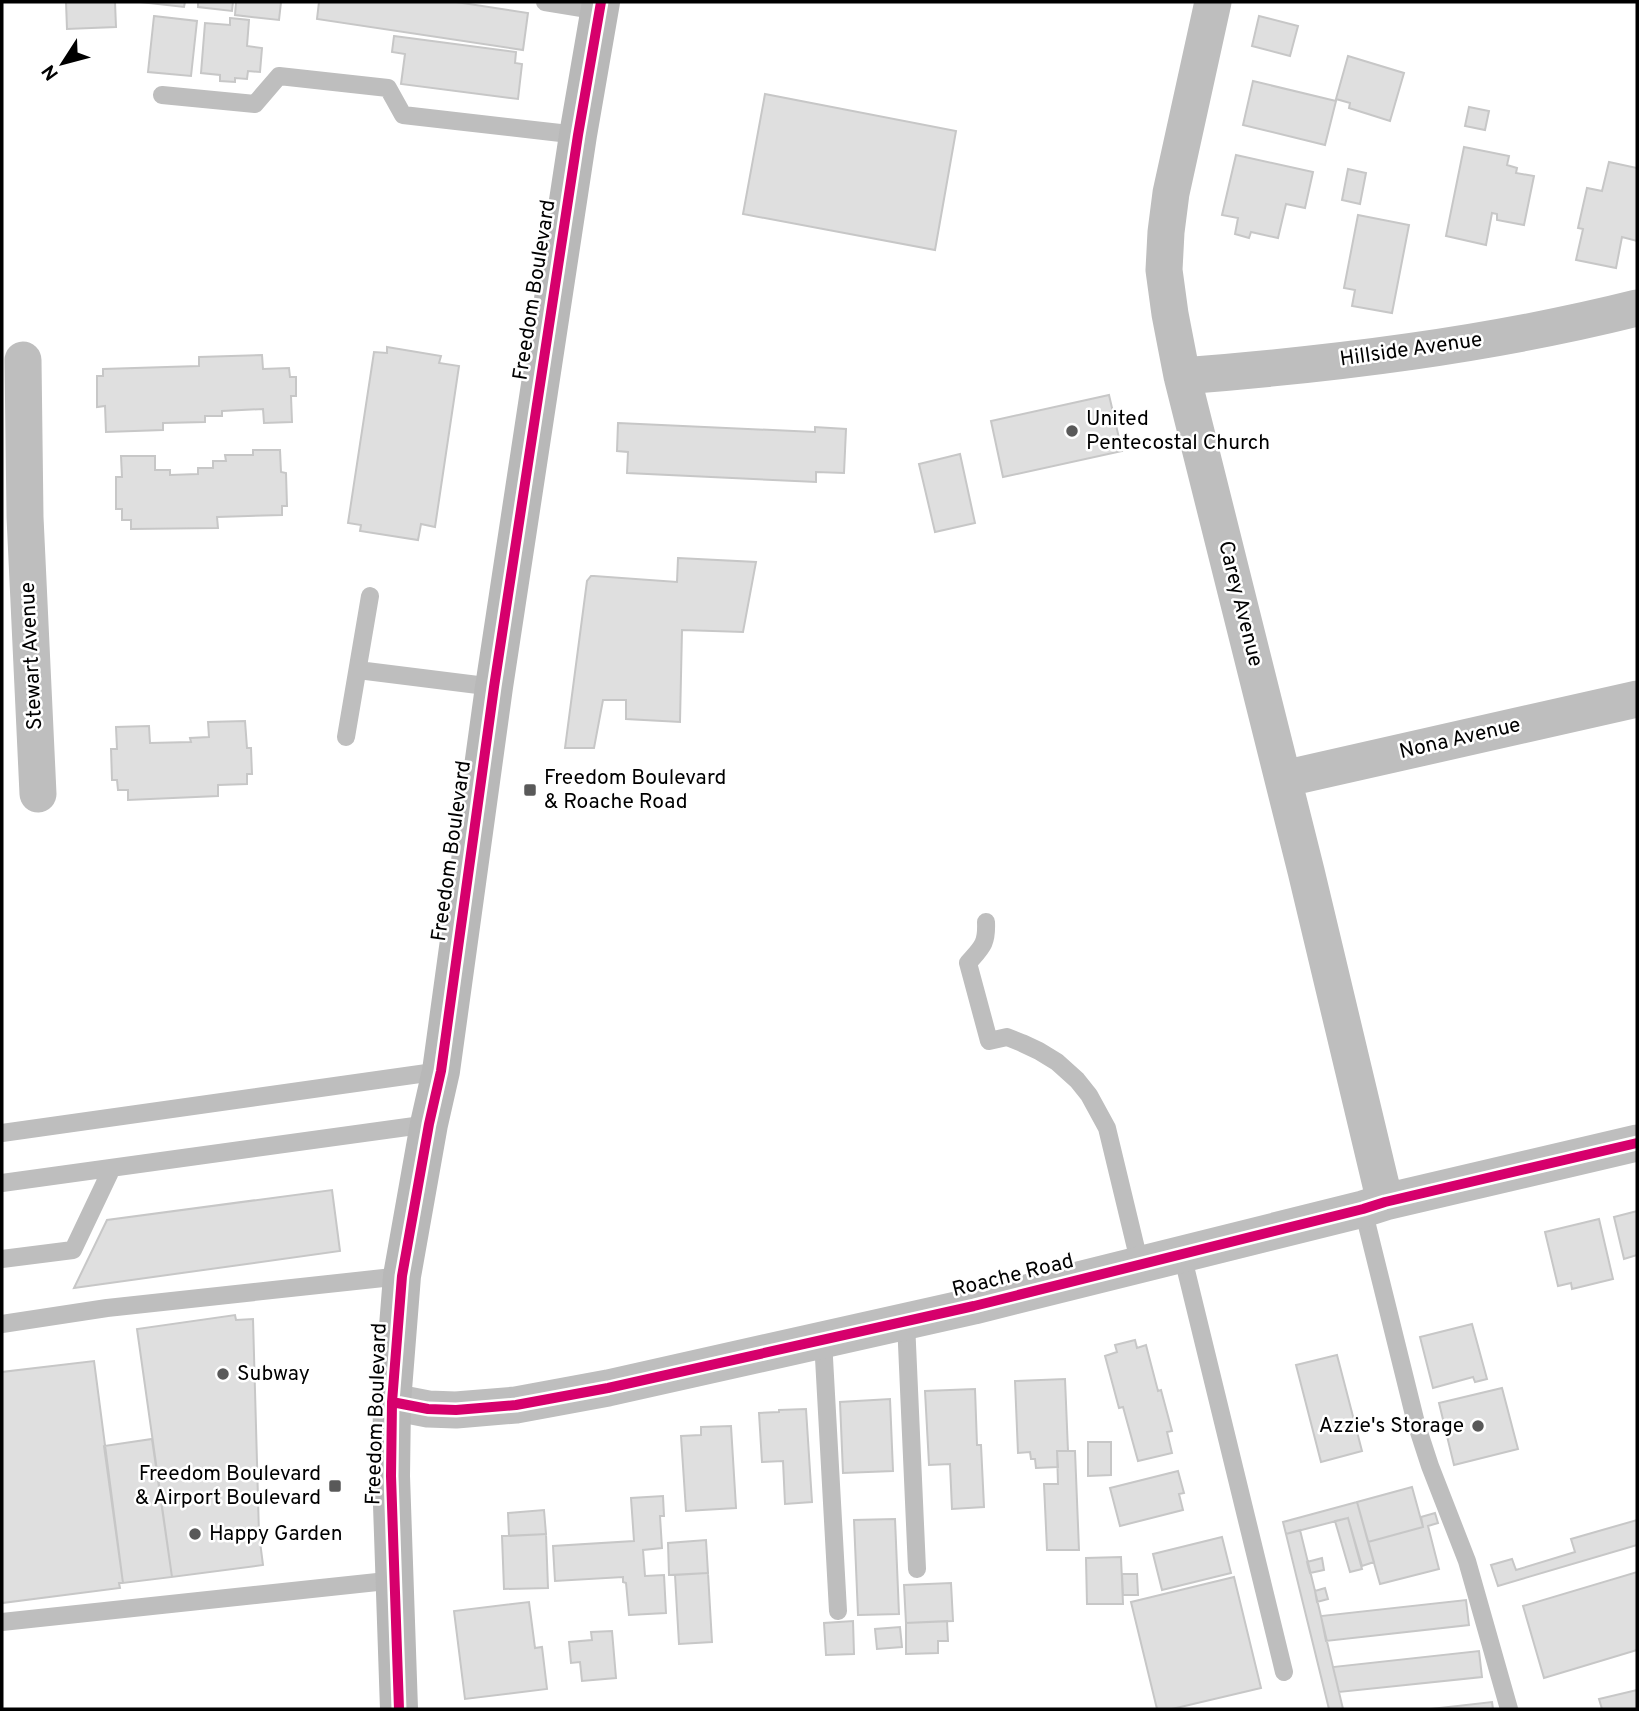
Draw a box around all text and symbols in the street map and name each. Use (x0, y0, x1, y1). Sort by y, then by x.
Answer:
north arrow (28, 28, 98, 98)
text: N (37, 59, 65, 84)
street label: Freedom Boulevard (507, 198, 563, 382)
street label: Hillside Avenue (1338, 327, 1484, 373)
place label: United Pentecostal Church (1086, 406, 1270, 457)
marker: United Pentecostal Church (1064, 423, 1080, 439)
street label: Carey Avenue (1211, 538, 1269, 670)
street label: Stewart Avenue (15, 581, 49, 731)
street label: Nona Avenue (1397, 712, 1523, 766)
street label: Freedom Boulevard (426, 759, 478, 943)
place label: Freedom Boulevard & Roache Road (544, 765, 726, 816)
marker: Freedom Boulevard & Roache Road (522, 782, 538, 798)
street label: Roache Road (949, 1248, 1077, 1304)
street label: Freedom Boulevard (360, 1322, 394, 1506)
place label: Subway (237, 1361, 310, 1388)
marker: Subway (215, 1366, 231, 1382)
place label: Azzie's Storage (1319, 1413, 1464, 1440)
marker: Azzie's Storage (1470, 1418, 1486, 1434)
place label: Freedom Boulevard & Airport Boulevard (135, 1461, 321, 1512)
marker: Freedom Boulevard & Airport Boulevard (327, 1478, 343, 1494)
place label: Happy Garden (209, 1521, 343, 1548)
marker: Happy Garden (187, 1526, 203, 1542)

